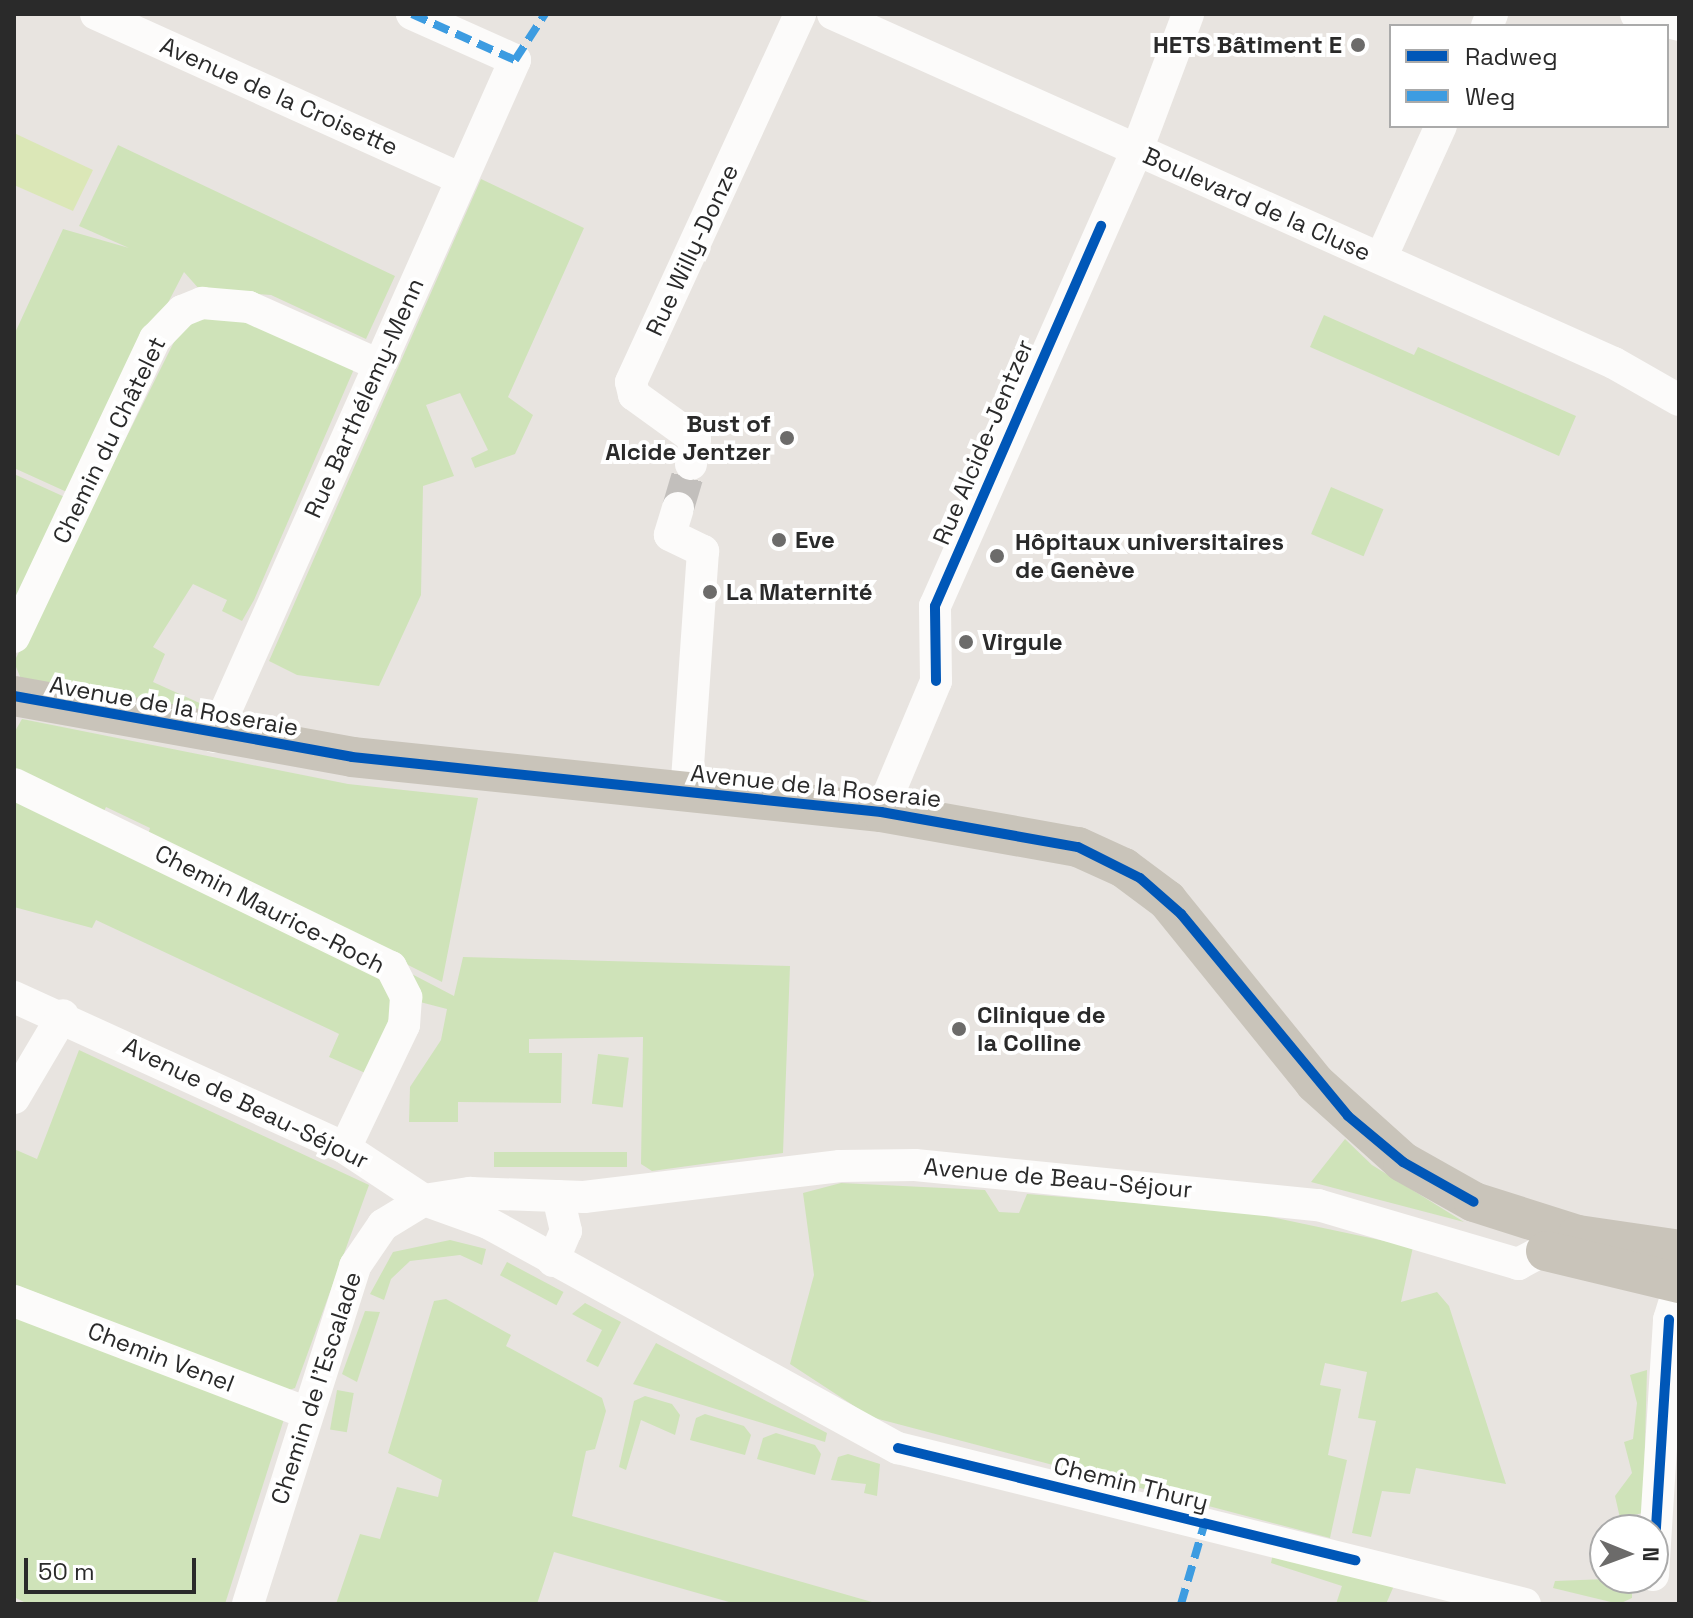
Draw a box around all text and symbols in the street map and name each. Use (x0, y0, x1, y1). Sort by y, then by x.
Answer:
legend (1389, 24, 1669, 128)
street label: Avenue de la Croisette (156, 31, 402, 161)
place label: HETS Bâtiment E (1153, 31, 1342, 59)
marker: HETS Bâtiment E (1349, 36, 1367, 54)
text: Radweg (1465, 41, 1558, 72)
text: Weg (1465, 81, 1515, 112)
street label: Boulevard de la Cluse (1139, 141, 1375, 267)
street label: Rue Willy-Donze (640, 160, 744, 340)
street label: Rue Barthélemy-Menn (298, 274, 430, 522)
street label: Chemin du Châtelet (46, 332, 172, 548)
street label: Rue Alcide-Jentzer (927, 335, 1039, 549)
place label: Bust of Alcide Jentzer (605, 410, 771, 466)
marker: Bust of Alcide Jentzer (778, 429, 796, 447)
place label: Eve (795, 526, 835, 554)
place label: Hôpitaux universitaires de Genève (1015, 528, 1284, 584)
marker: Eve (770, 531, 788, 549)
marker: Hôpitaux universitaires de Genève (986, 545, 1008, 567)
place label: La Maternité (726, 578, 873, 606)
marker: La Maternité (701, 583, 719, 601)
place label: Virgule (982, 628, 1063, 656)
marker: Virgule (957, 633, 975, 651)
street label: Avenue de la Roseraie (47, 670, 301, 742)
street label: Avenue de la Roseraie (689, 759, 943, 813)
street label: Chemin Maurice-Roch (150, 838, 390, 980)
place label: Clinique de la Colline (977, 1001, 1106, 1057)
marker: Clinique de la Colline (948, 1018, 970, 1040)
street label: Avenue de Beau-Séjour (119, 1031, 373, 1175)
street label: Avenue de Beau-Séjour (923, 1152, 1193, 1204)
street label: Chemin de l'Escalade (265, 1268, 367, 1508)
street label: Chemin Venel (84, 1316, 238, 1398)
street label: Chemin Thury (1050, 1451, 1212, 1517)
north arrow (1589, 1514, 1669, 1594)
scale bar (28, 1542, 200, 1592)
text: N (1637, 1547, 1665, 1562)
text: 50 m (38, 1556, 95, 1587)

